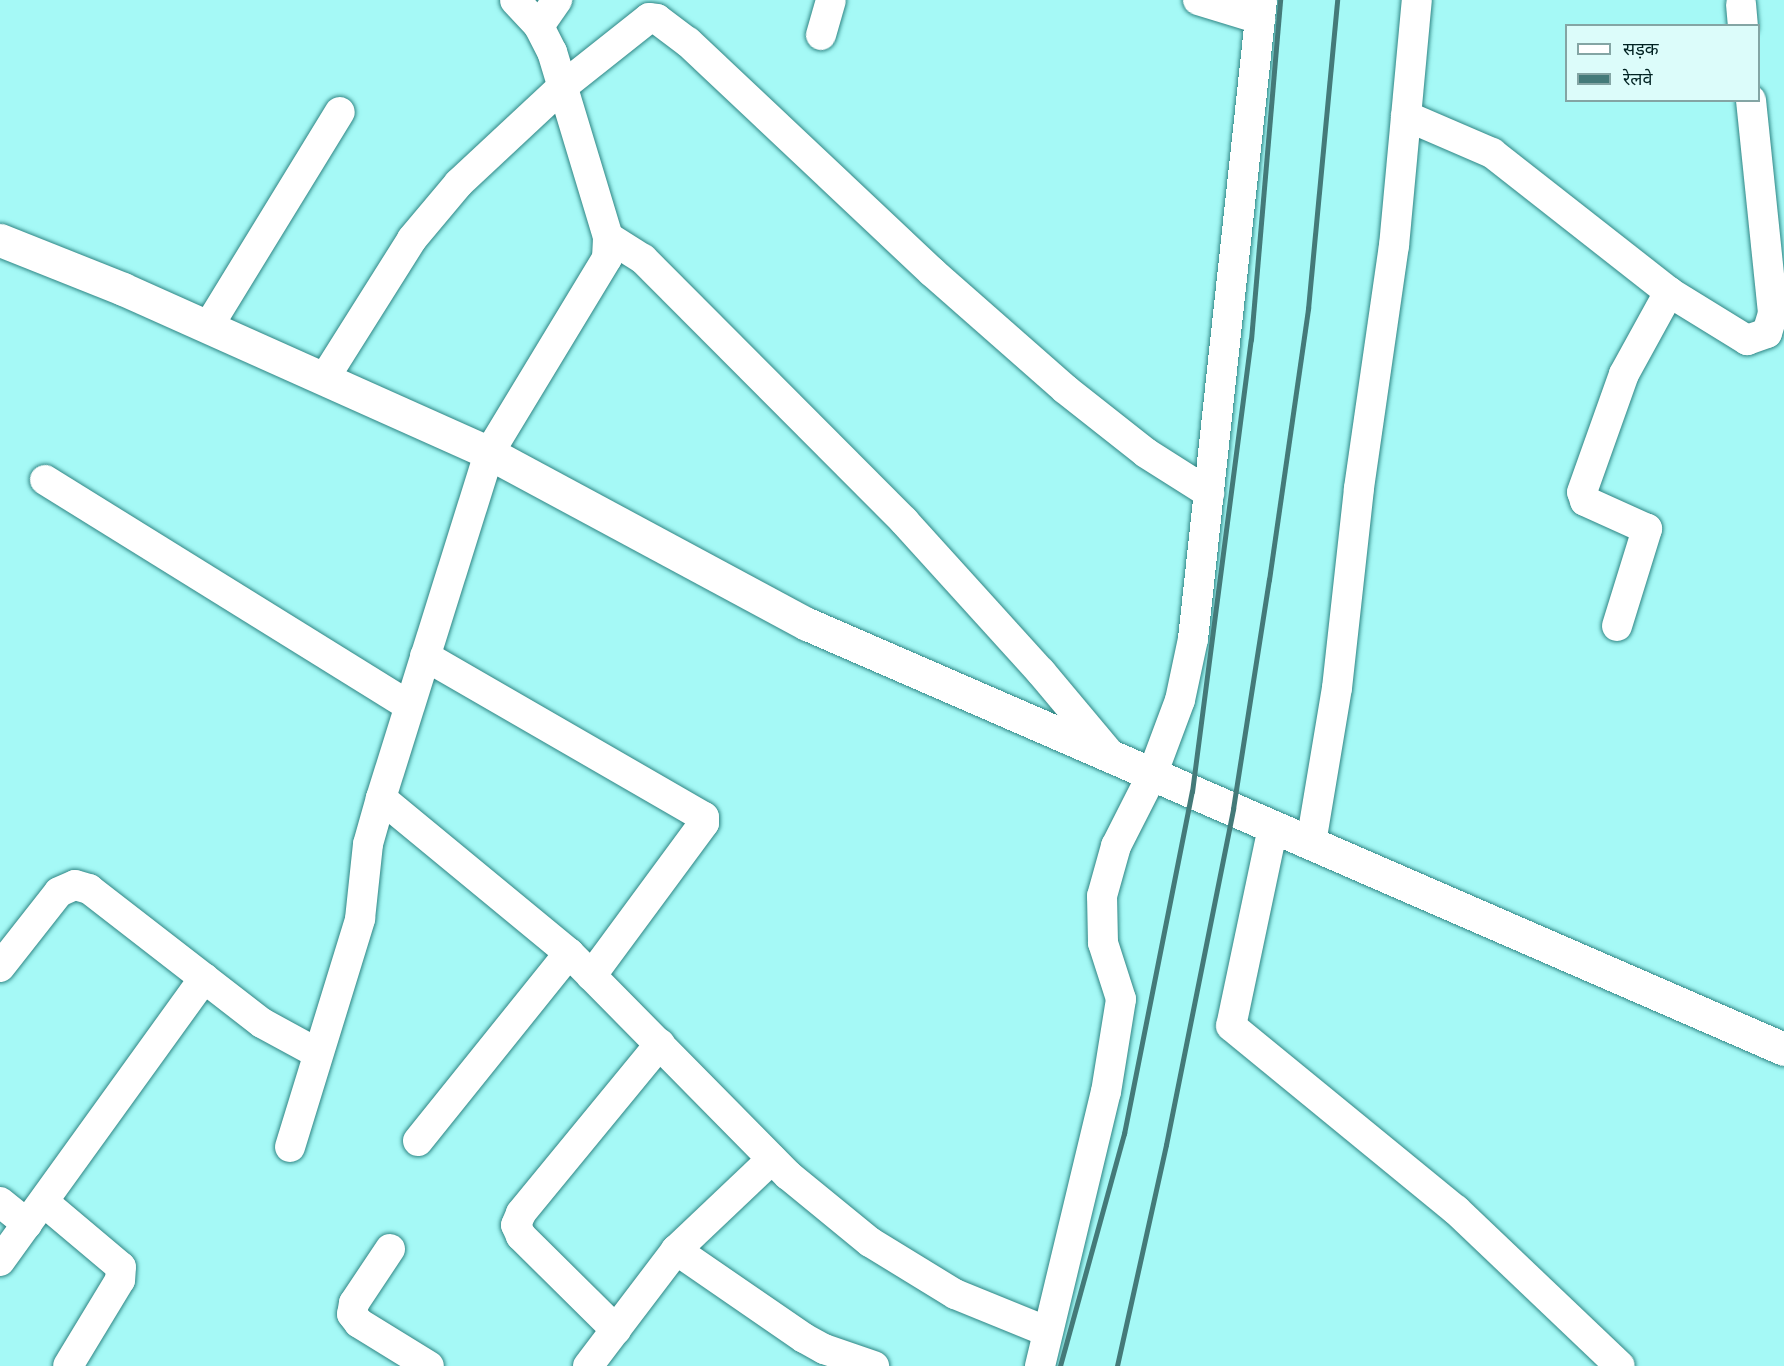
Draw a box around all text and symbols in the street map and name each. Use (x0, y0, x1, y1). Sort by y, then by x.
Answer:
legend (1565, 24, 1760, 102)
text: सड़क (1623, 37, 1659, 59)
text: रेलवे (1623, 67, 1653, 89)

